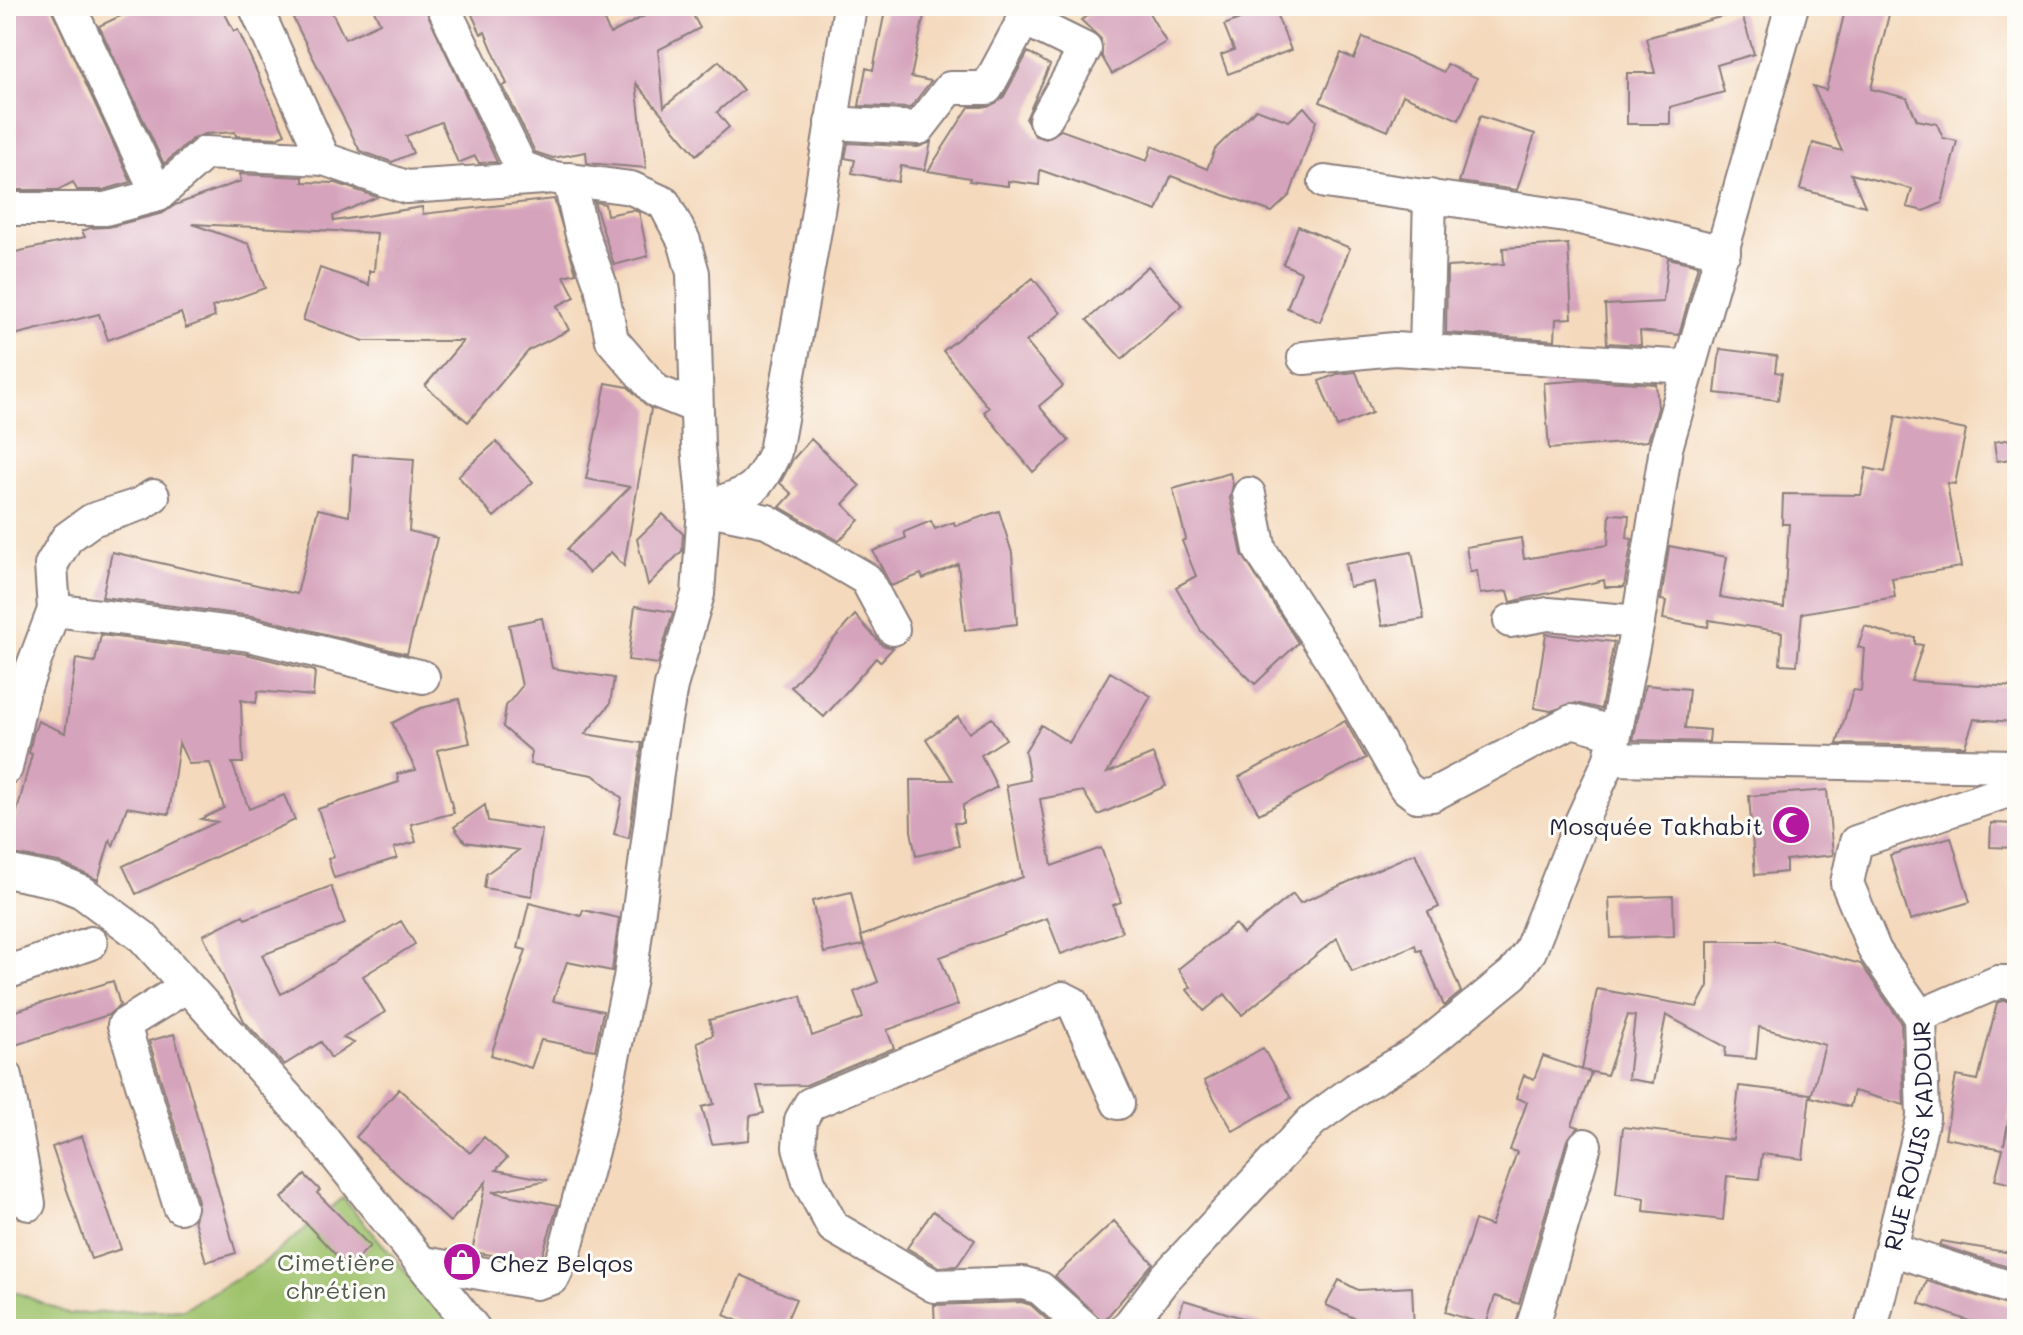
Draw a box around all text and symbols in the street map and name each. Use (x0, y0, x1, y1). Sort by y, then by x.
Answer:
mosque icon: Mosquée Takhabit (1770, 804, 1812, 846)
place label: Mosquée Takhabit (1549, 810, 1763, 841)
street label: RUE ROUIS KADOUR (1875, 1020, 1939, 1254)
shop icon: Chez Belqos (441, 1241, 483, 1283)
park label: Cimetière chrétien (277, 1246, 395, 1305)
place label: Chez Belqos (490, 1247, 634, 1278)

